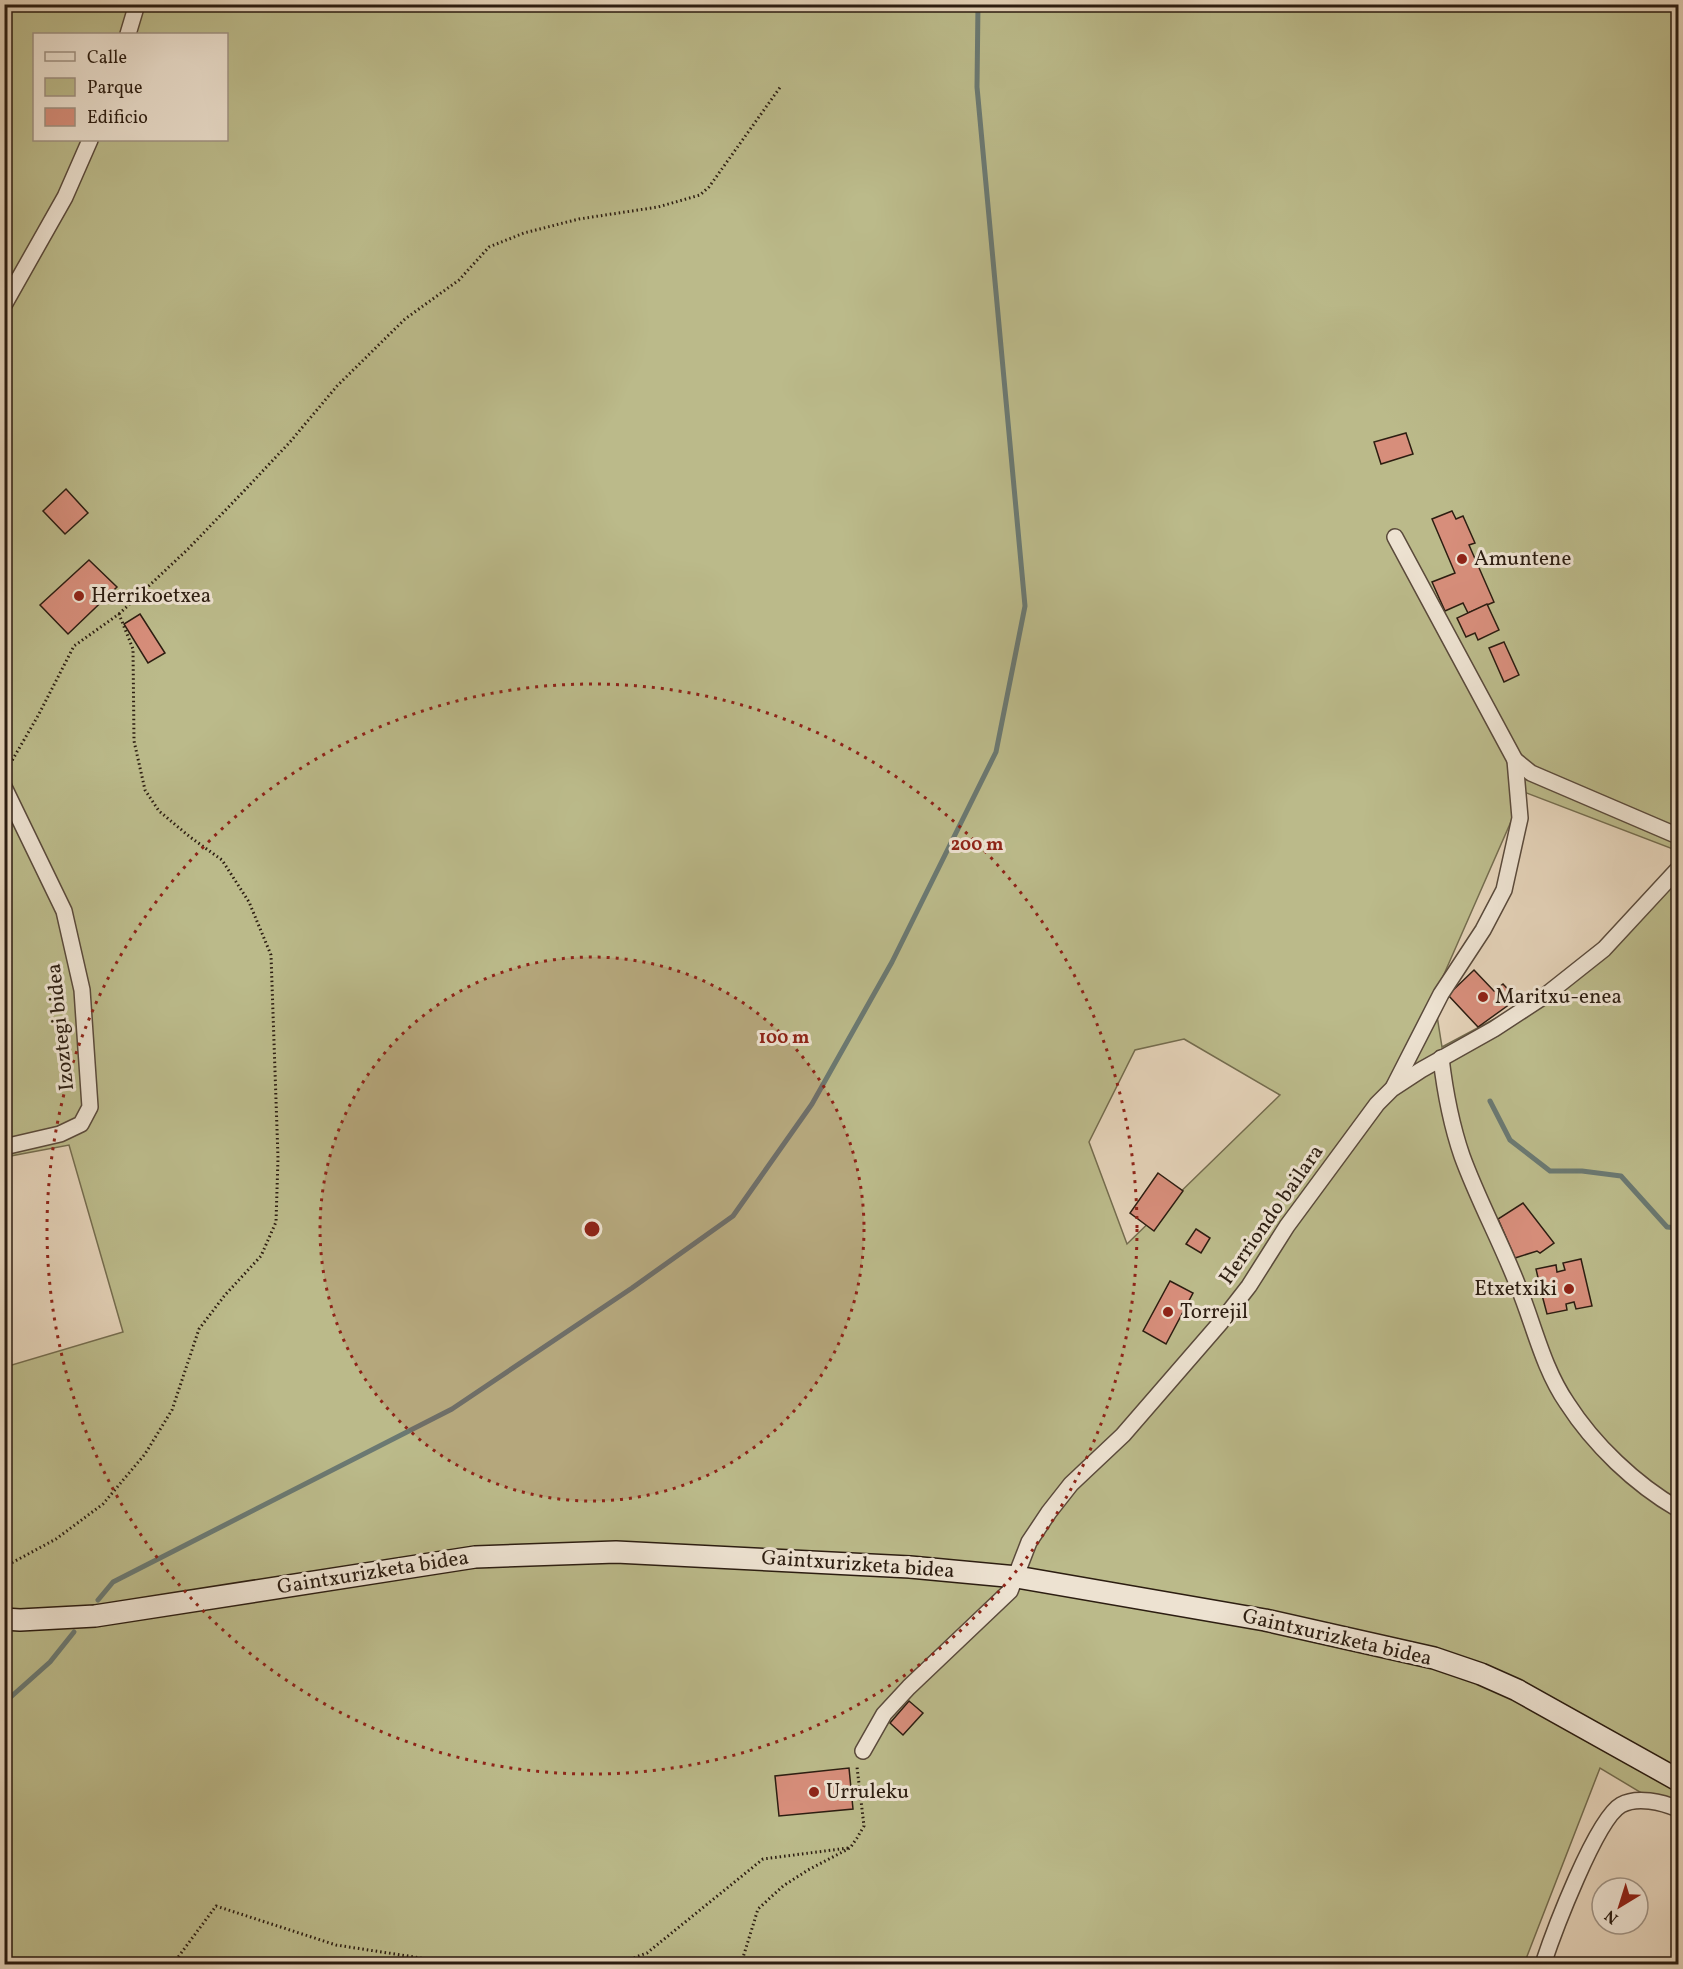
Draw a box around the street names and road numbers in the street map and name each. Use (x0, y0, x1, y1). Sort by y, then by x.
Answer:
street label: Izoztegi bidea (40, 962, 82, 1092)
street label: Herriondo bailara (1213, 1139, 1331, 1291)
street label: Gaintxurizketa bidea (275, 1544, 471, 1602)
street label: Gaintxurizketa bidea (760, 1544, 956, 1586)
street label: Gaintxurizketa bidea (1239, 1602, 1435, 1674)

